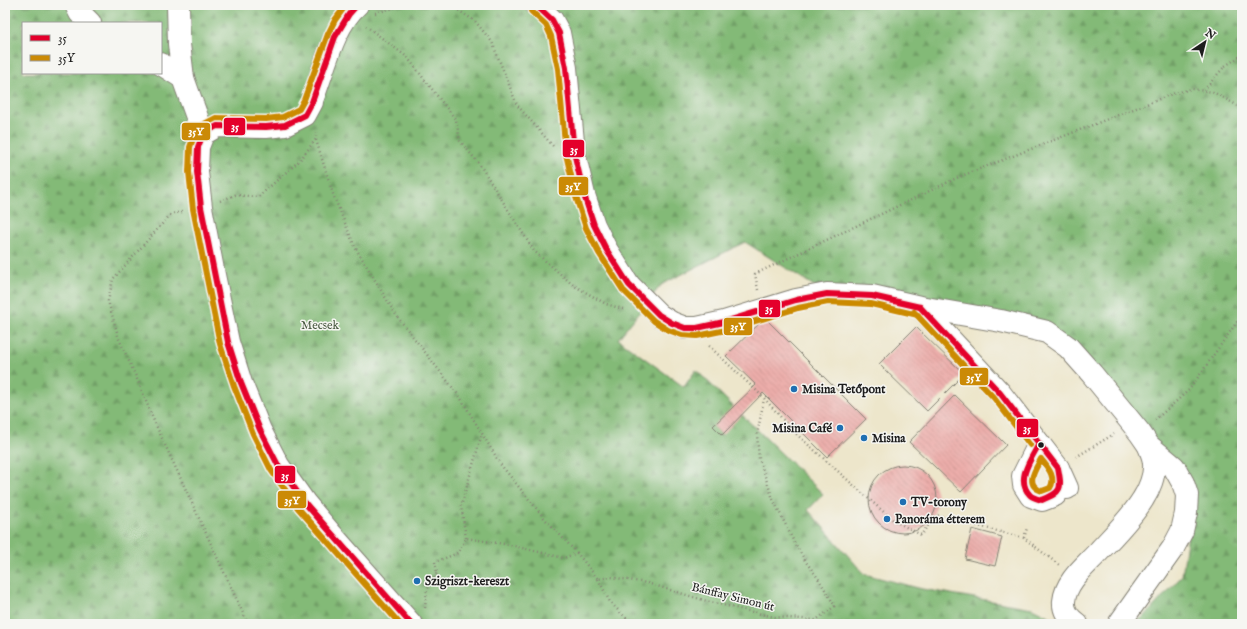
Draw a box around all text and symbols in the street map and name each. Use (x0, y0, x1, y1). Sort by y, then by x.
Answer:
legend (22, 22, 162, 74)
north arrow (1185, 22, 1225, 62)
text: N (1201, 26, 1218, 43)
text: 35 (58, 31, 67, 46)
text: 35Y (58, 51, 76, 66)
line badge: 35 (223, 117, 246, 136)
text: 35 (231, 120, 239, 134)
line badge: 35Y (181, 122, 211, 141)
text: 35Y (188, 125, 205, 139)
line badge: 35 (562, 139, 585, 158)
text: 35 (570, 143, 578, 157)
line badge: 35Y (558, 176, 589, 196)
text: 35Y (565, 180, 582, 194)
line badge: 35 (758, 299, 781, 318)
text: 35 (765, 302, 773, 316)
line badge: 35Y (723, 317, 753, 336)
park label: Mecsek (301, 318, 340, 333)
text: 35Y (730, 320, 747, 334)
line badge: 35Y (959, 367, 989, 386)
text: 35Y (966, 371, 983, 385)
place label: Misina Tetőpont (802, 382, 886, 398)
marker: Misina Tetőpont (789, 384, 799, 394)
line badge: 35 (1016, 418, 1039, 438)
place label: Misina Café (772, 421, 832, 436)
text: 35 (1023, 422, 1031, 436)
marker: Misina Café (835, 423, 845, 433)
place label: Misina (872, 431, 906, 446)
marker: Misina (859, 433, 869, 443)
unlabelled marker (1036, 440, 1046, 450)
line badge: 35 (274, 465, 296, 484)
text: 35 (281, 469, 289, 483)
line badge: 35Y (277, 490, 307, 509)
text: 35Y (284, 494, 301, 508)
place label: TV-torony (910, 495, 968, 511)
marker: TV-torony (898, 497, 908, 507)
place label: Panoráma étterem (895, 512, 986, 527)
marker: Panoráma étterem (882, 514, 892, 524)
place label: Szigriszt-kereszt (425, 574, 510, 590)
marker: Szigriszt-kereszt (412, 576, 422, 586)
street label: Bánffay Simon út (690, 579, 776, 615)

